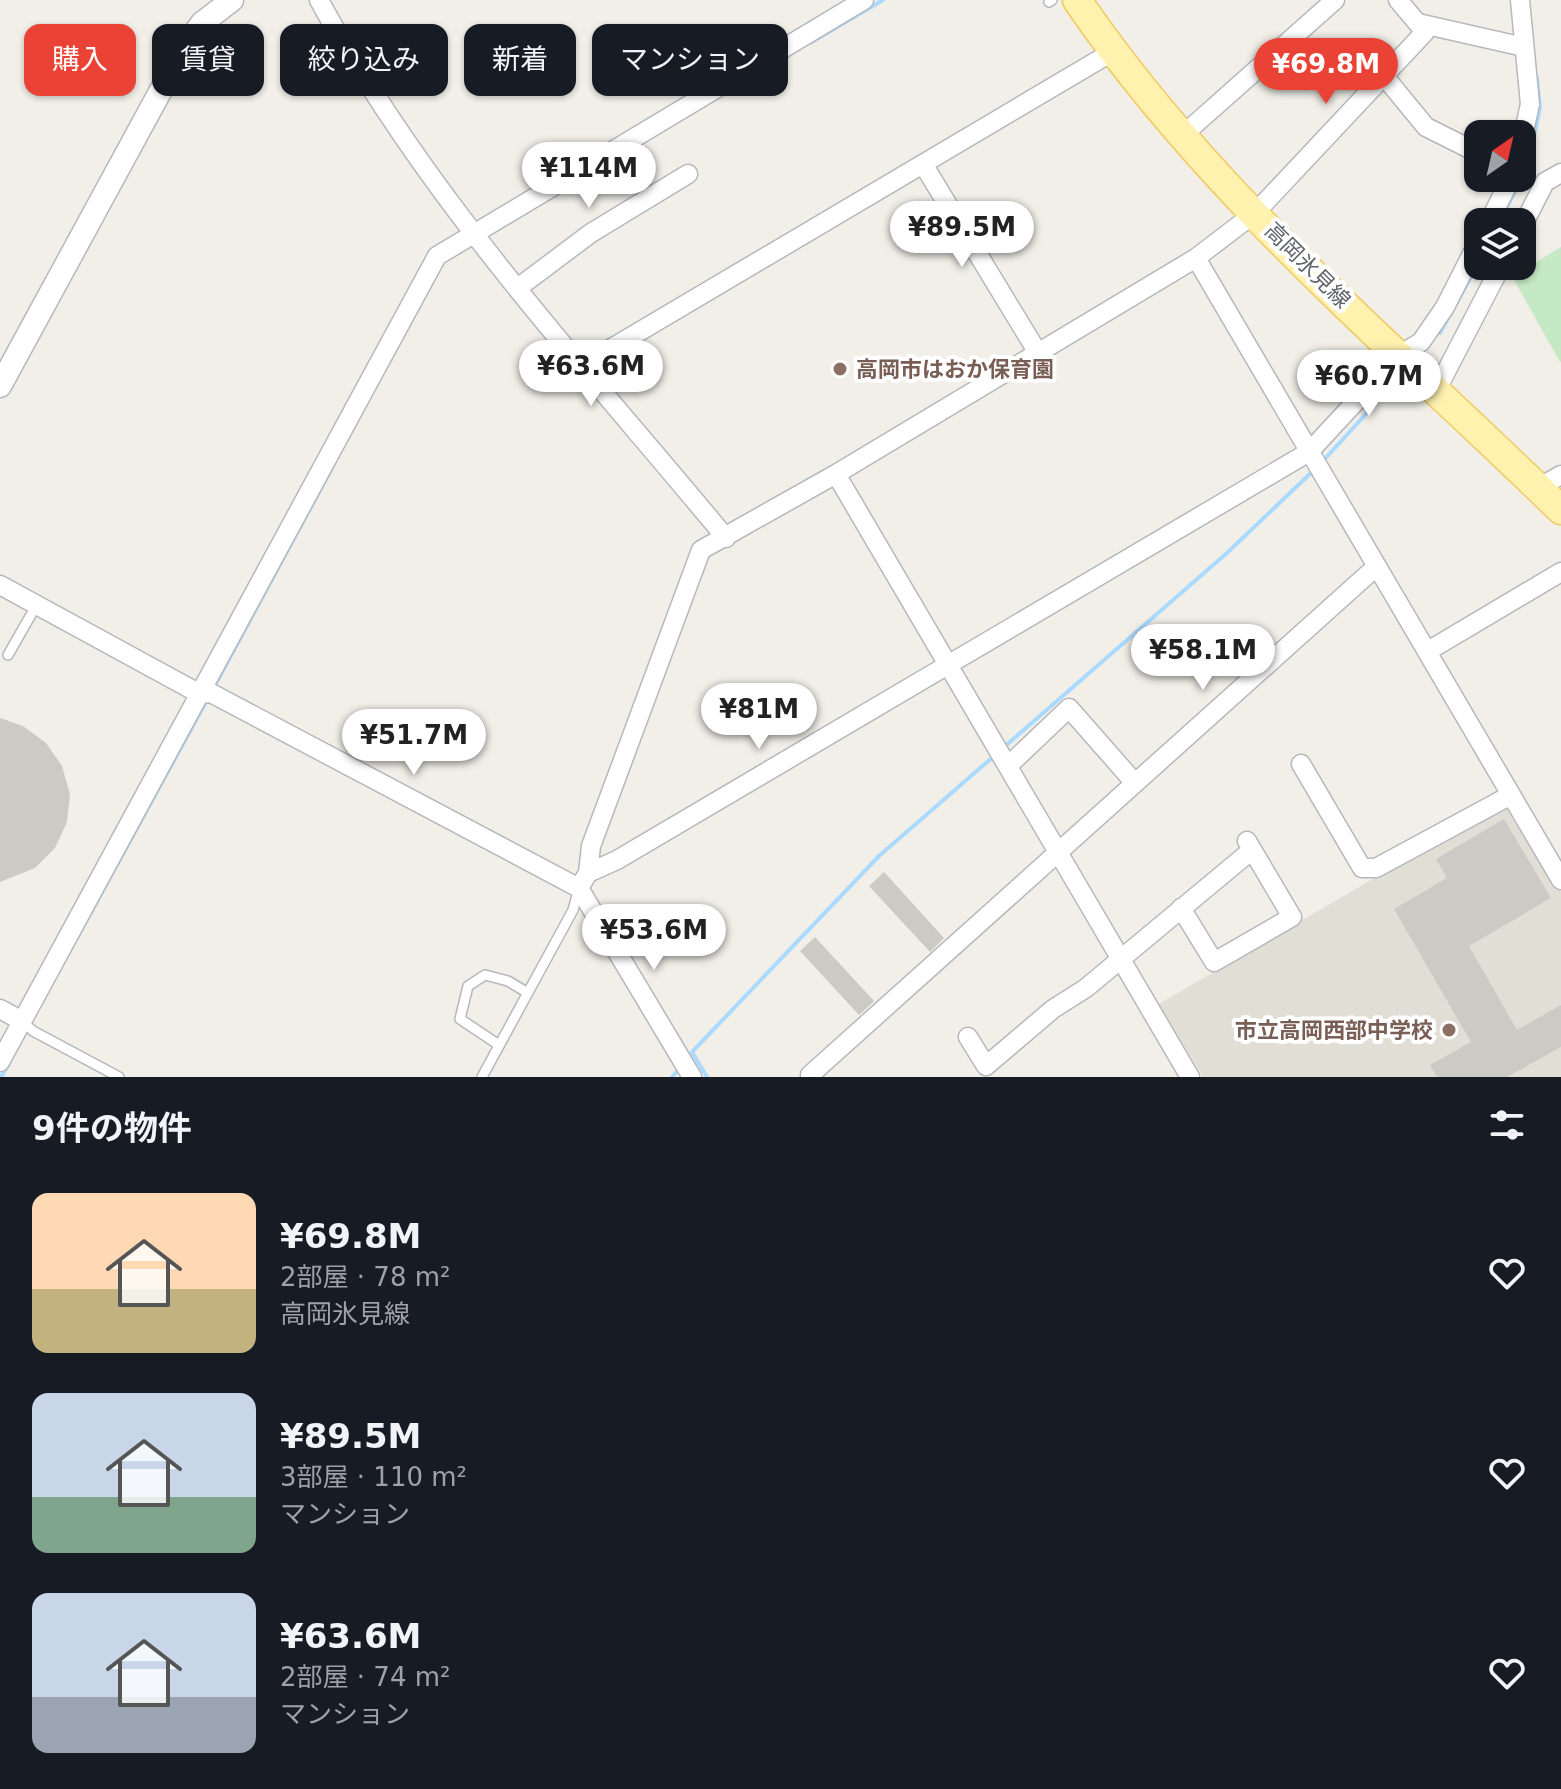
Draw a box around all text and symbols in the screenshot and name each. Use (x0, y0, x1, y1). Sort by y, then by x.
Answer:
chip: 購入 (24, 24, 136, 96)
chip: 賃貸 (152, 24, 264, 96)
chip: 絞り込み (280, 24, 448, 96)
chip: 新着 (464, 24, 576, 96)
chip: マンション (592, 24, 788, 96)
pin: ¥69.8M (1261, 38, 1391, 106)
text: ¥69.8M (1272, 49, 1380, 79)
north arrow (1464, 120, 1536, 192)
map controls (1464, 120, 1536, 280)
pin: ¥114M (533, 142, 645, 210)
text: ¥114M (540, 153, 638, 183)
pin: ¥89.5M (897, 201, 1027, 269)
button: layers (1464, 208, 1536, 280)
text: ¥89.5M (908, 212, 1016, 242)
street label: 高岡氷見線 (1260, 218, 1355, 313)
pin: ¥63.6M (526, 340, 656, 408)
pin: ¥60.7M (1304, 350, 1434, 418)
text: ¥63.6M (537, 351, 645, 381)
place label: 高岡市はおか保育園 (856, 357, 1054, 382)
marker: 高岡市はおか保育園 (831, 360, 849, 378)
text: ¥60.7M (1315, 361, 1423, 391)
pin: ¥58.1M (1138, 624, 1268, 692)
text: ¥58.1M (1149, 635, 1257, 665)
pin: ¥81M (712, 683, 806, 751)
text: ¥81M (719, 694, 799, 724)
pin: ¥51.7M (349, 709, 479, 777)
text: ¥51.7M (360, 720, 468, 750)
pin: ¥53.6M (589, 904, 719, 972)
text: ¥53.6M (600, 915, 708, 945)
place label: 市立高岡西部中学校 (1235, 1018, 1433, 1043)
marker: 市立高岡西部中学校 (1440, 1021, 1458, 1039)
icon: filters (1485, 1103, 1529, 1147)
text: 9件の物件 (32, 1108, 192, 1148)
text: ¥69.8M (280, 1216, 421, 1256)
icon: home (96, 1225, 192, 1321)
icon: heart (1485, 1251, 1529, 1295)
text: 2部屋 · 78 m² (280, 1262, 450, 1292)
text: 高岡氷見線 (280, 1299, 410, 1329)
text: ¥89.5M (280, 1416, 421, 1456)
icon: home (96, 1425, 192, 1521)
icon: heart (1485, 1451, 1529, 1495)
text: 3部屋 · 110 m² (280, 1462, 467, 1492)
text: マンション (280, 1499, 410, 1529)
text: ¥63.6M (280, 1616, 421, 1656)
icon: home (96, 1625, 192, 1721)
icon: heart (1485, 1651, 1529, 1695)
text: 2部屋 · 74 m² (280, 1662, 450, 1692)
text: マンション (280, 1699, 410, 1729)

